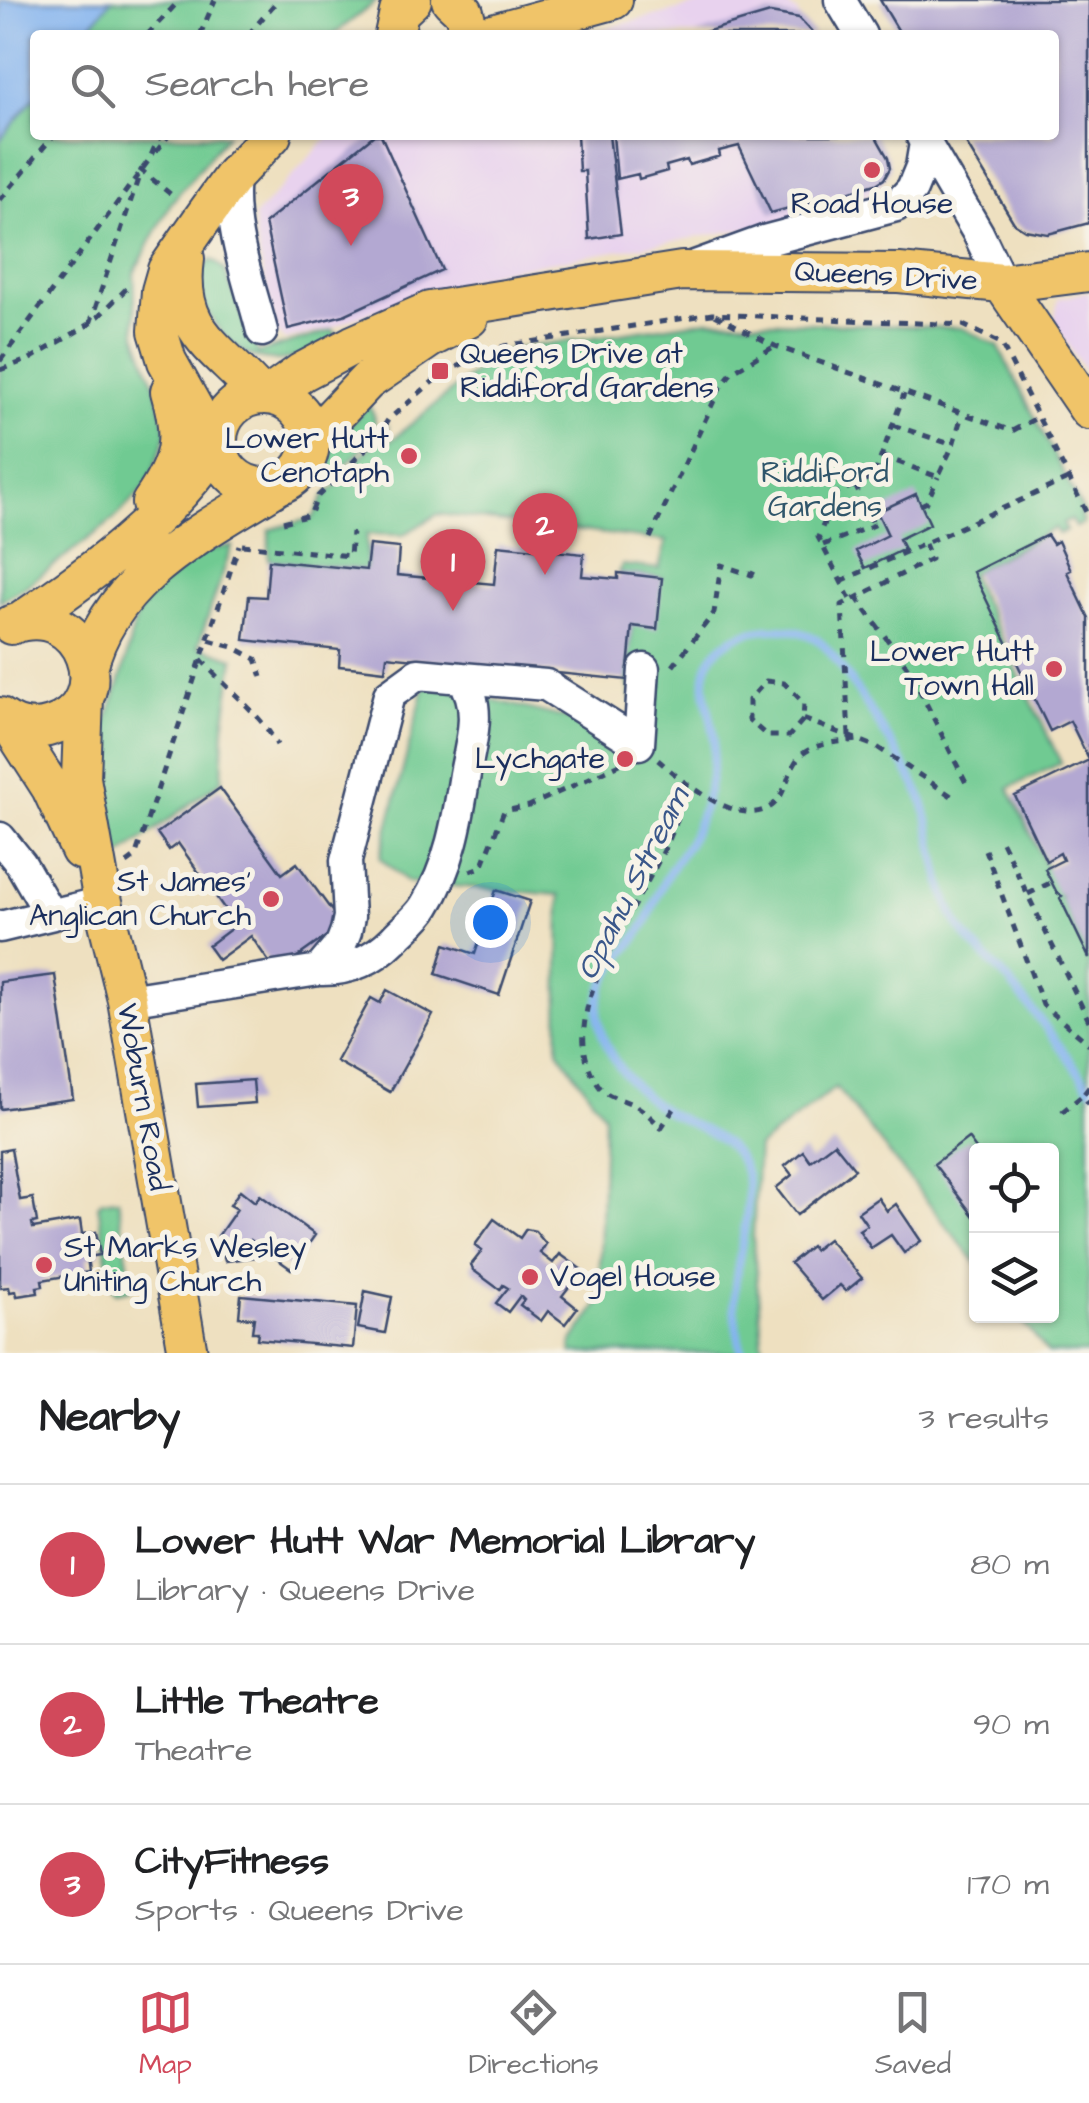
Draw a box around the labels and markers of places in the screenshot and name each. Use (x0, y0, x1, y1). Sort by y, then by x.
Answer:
marker: Road House (861, 159, 883, 181)
pin: 3 (318, 164, 384, 246)
place label: Road House (791, 183, 953, 225)
place label: Queens Drive at Riddiford Gardens (460, 333, 714, 409)
marker: Queens Drive at Riddiford Gardens (429, 360, 451, 382)
place label: Lower Hutt Cenotaph (225, 418, 389, 494)
marker: Lower Hutt Cenotaph (398, 445, 420, 467)
pin: 2 (512, 492, 578, 575)
pin: 1 (420, 528, 486, 611)
place label: Lower Hutt Town Hall (870, 631, 1034, 707)
marker: Lower Hutt Town Hall (1043, 658, 1065, 680)
place label: Lychgate (475, 738, 605, 781)
marker: Lychgate (614, 748, 636, 770)
place label: St James' Anglican Church (29, 861, 251, 938)
marker: St James' Anglican Church (260, 888, 282, 910)
place label: St Marks Wesley Uniting Church (64, 1227, 306, 1304)
marker: St Marks Wesley Uniting Church (33, 1254, 55, 1276)
place label: Vogel House (550, 1256, 716, 1299)
marker: Vogel House (519, 1266, 541, 1288)

